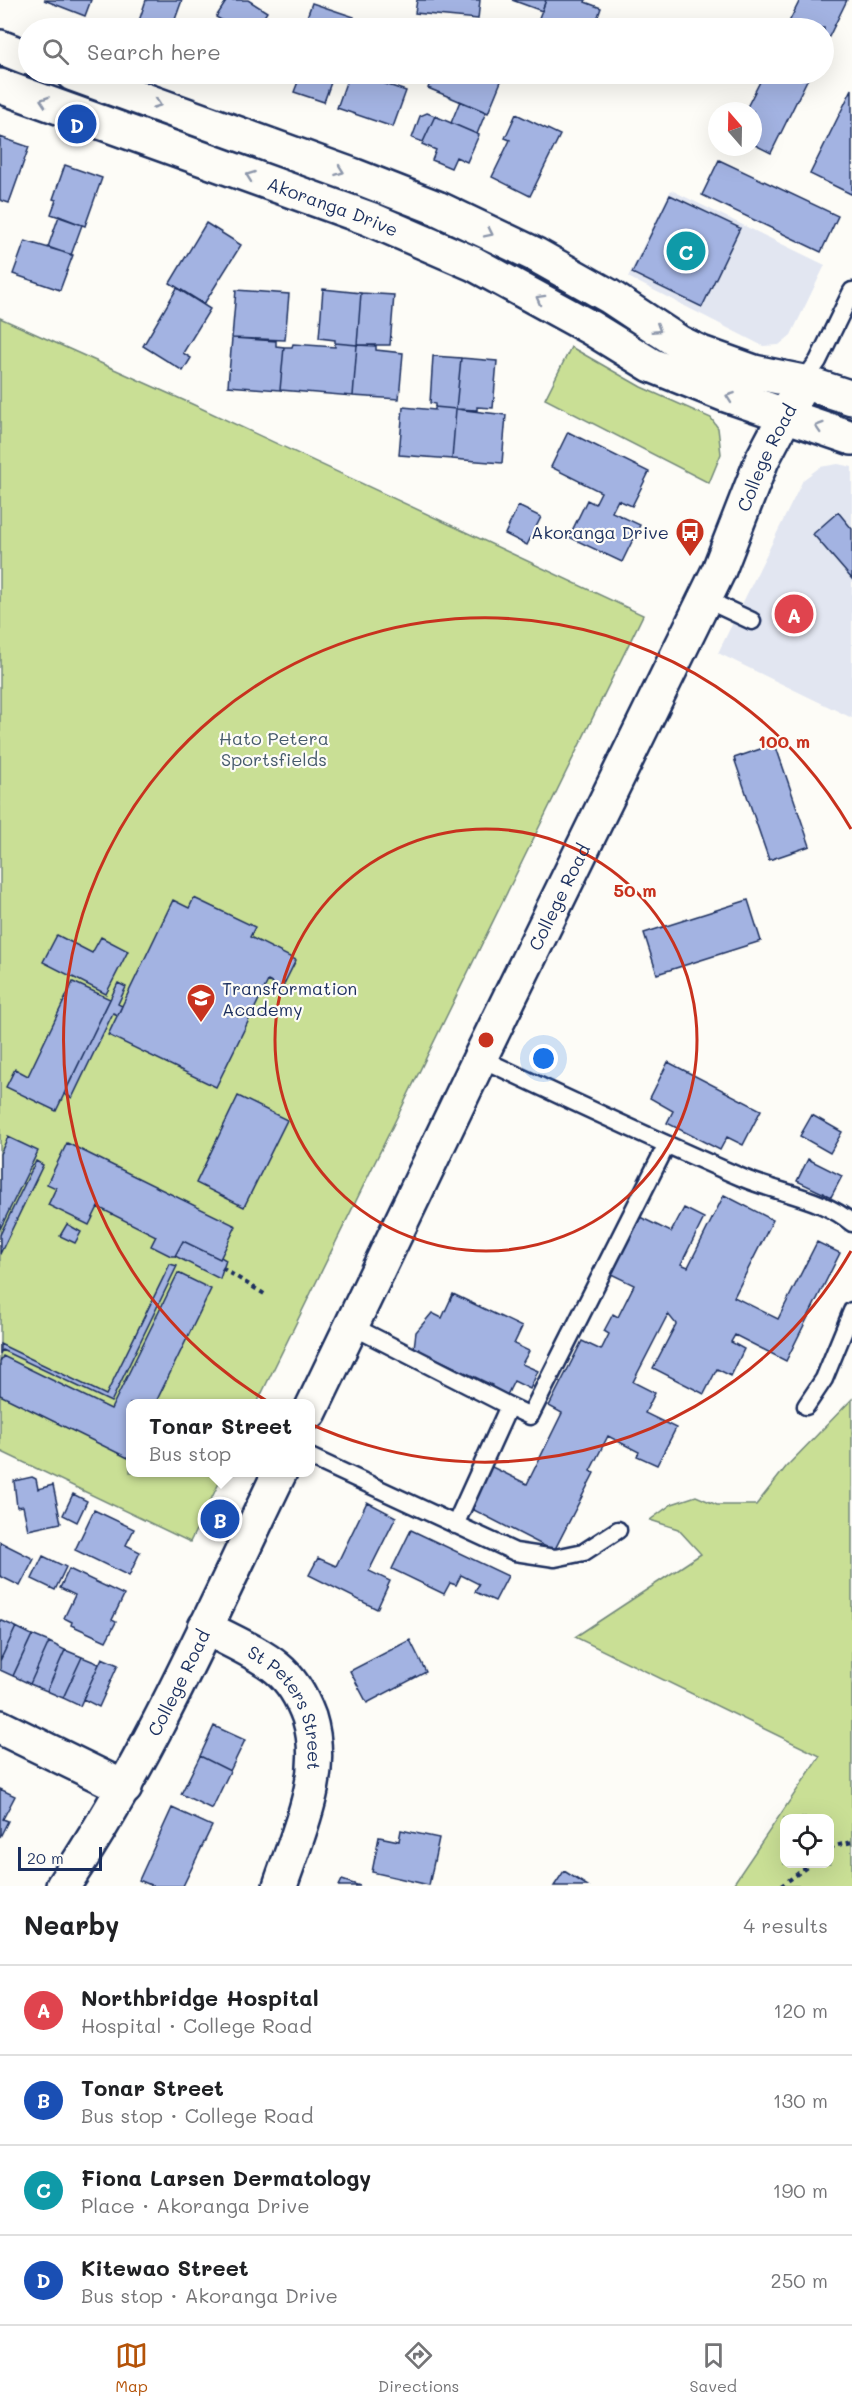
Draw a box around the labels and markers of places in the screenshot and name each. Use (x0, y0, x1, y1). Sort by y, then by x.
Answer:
pin: D (58, 102, 97, 146)
pin: C (666, 228, 706, 274)
bus stop icon: Akoranga Drive (674, 516, 706, 558)
place label: Akoranga Drive (531, 520, 669, 544)
pin: A (774, 592, 814, 636)
place label: Transformation Academy (222, 976, 357, 1021)
school or university icon: Transformation Academy (185, 982, 217, 1024)
centre of rings (476, 1030, 496, 1050)
pin: B (200, 1496, 240, 1541)

